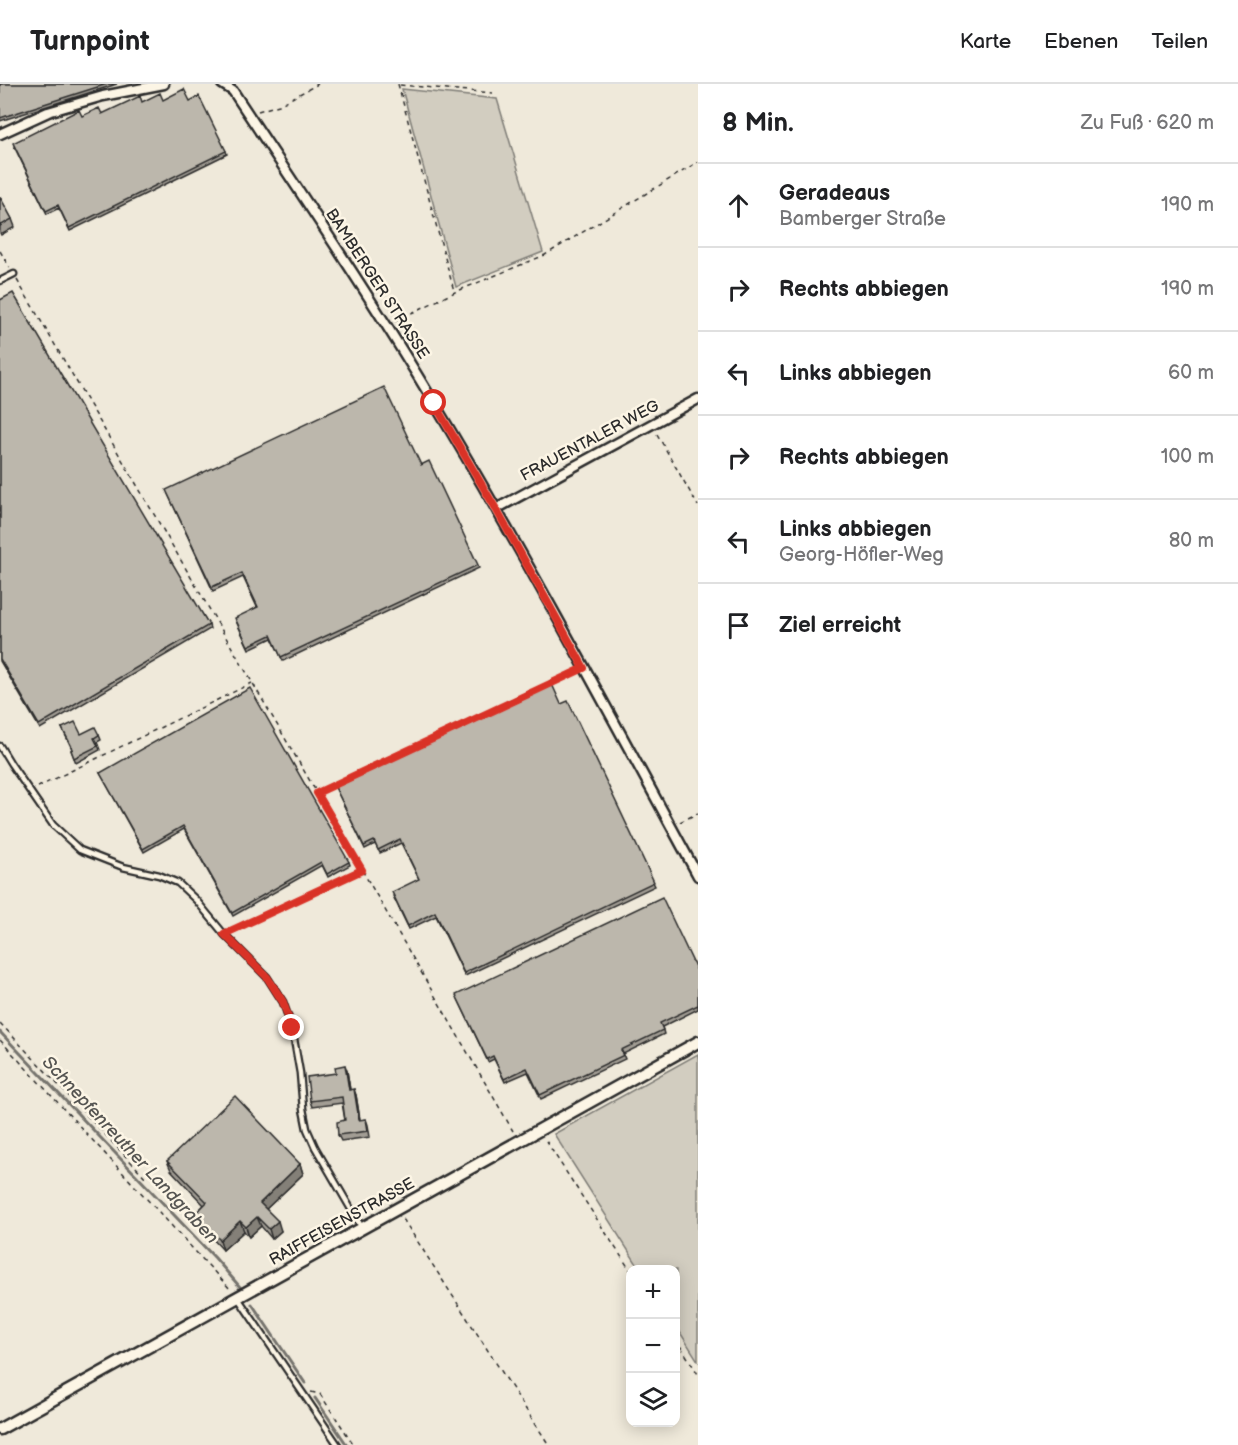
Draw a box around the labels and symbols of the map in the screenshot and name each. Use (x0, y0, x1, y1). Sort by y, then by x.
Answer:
street label: BAMBERGER STRASSE (321, 205, 433, 363)
route start (420, 389, 446, 415)
street label: FRAUENTALER WEG (518, 396, 662, 486)
route end (278, 1014, 304, 1040)
water label: Schnepfenreuther Landgraben (38, 1052, 222, 1248)
street label: RAIFFEISENSTRASSE (266, 1174, 418, 1270)

